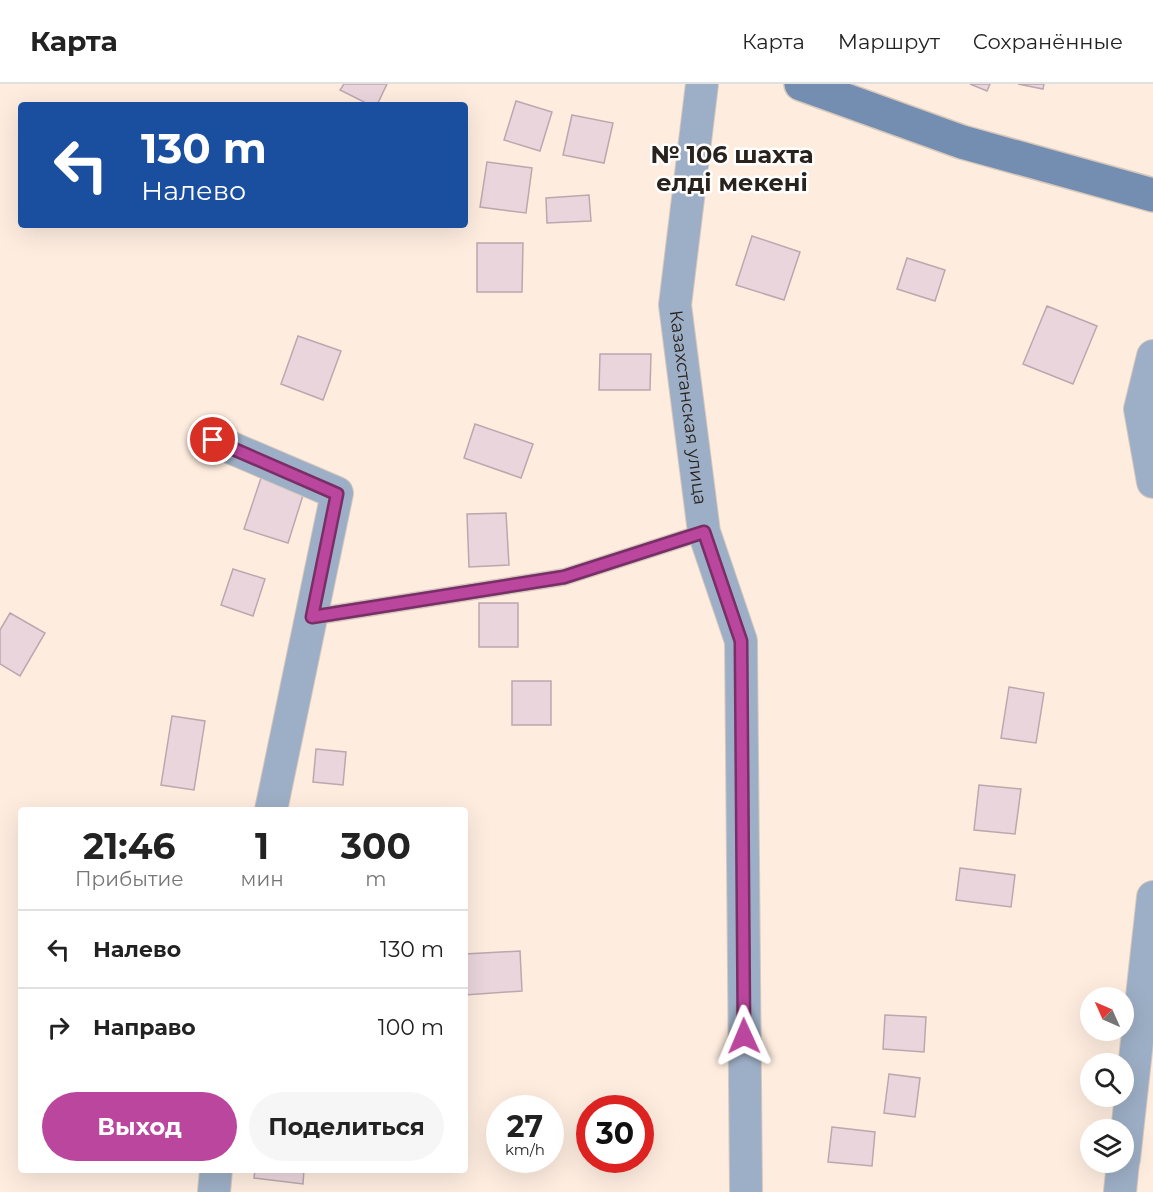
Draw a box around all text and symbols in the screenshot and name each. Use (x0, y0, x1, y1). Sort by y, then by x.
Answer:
text: Карта (30, 24, 118, 58)
text: Карта (742, 29, 805, 54)
text: Маршрут (838, 29, 940, 54)
text: Сохранённые (973, 29, 1123, 54)
text: 130 m (141, 122, 267, 174)
icon: left (42, 126, 120, 204)
district label: № 106 шахта елді мекені (650, 140, 814, 197)
text: Налево (141, 174, 246, 207)
street label: Казахстанская улица (665, 309, 711, 506)
pin (187, 414, 238, 465)
icon: arrive (196, 423, 229, 456)
text: 21:46 (83, 824, 176, 868)
text: 1 (255, 824, 269, 868)
text: 300 (341, 824, 411, 868)
text: Прибытие (75, 867, 184, 891)
text: мин (241, 867, 284, 891)
text: m (365, 867, 386, 891)
icon: left (42, 933, 75, 966)
text: Налево (93, 936, 181, 963)
text: 130 m (380, 936, 444, 963)
north arrow (1080, 987, 1134, 1041)
map controls (1080, 987, 1134, 1173)
position arrow (712, 1004, 776, 1068)
icon: right (42, 1011, 75, 1044)
text: Направо (93, 1014, 196, 1041)
text: 100 m (378, 1014, 444, 1041)
button: search (1080, 1053, 1134, 1107)
button: Выход (42, 1092, 237, 1161)
button: Поделиться (249, 1092, 444, 1161)
speed limit sign: 30 (576, 1095, 654, 1173)
text: 27 (507, 1108, 543, 1145)
button: layers (1080, 1119, 1134, 1173)
text: km/h (505, 1140, 545, 1159)

